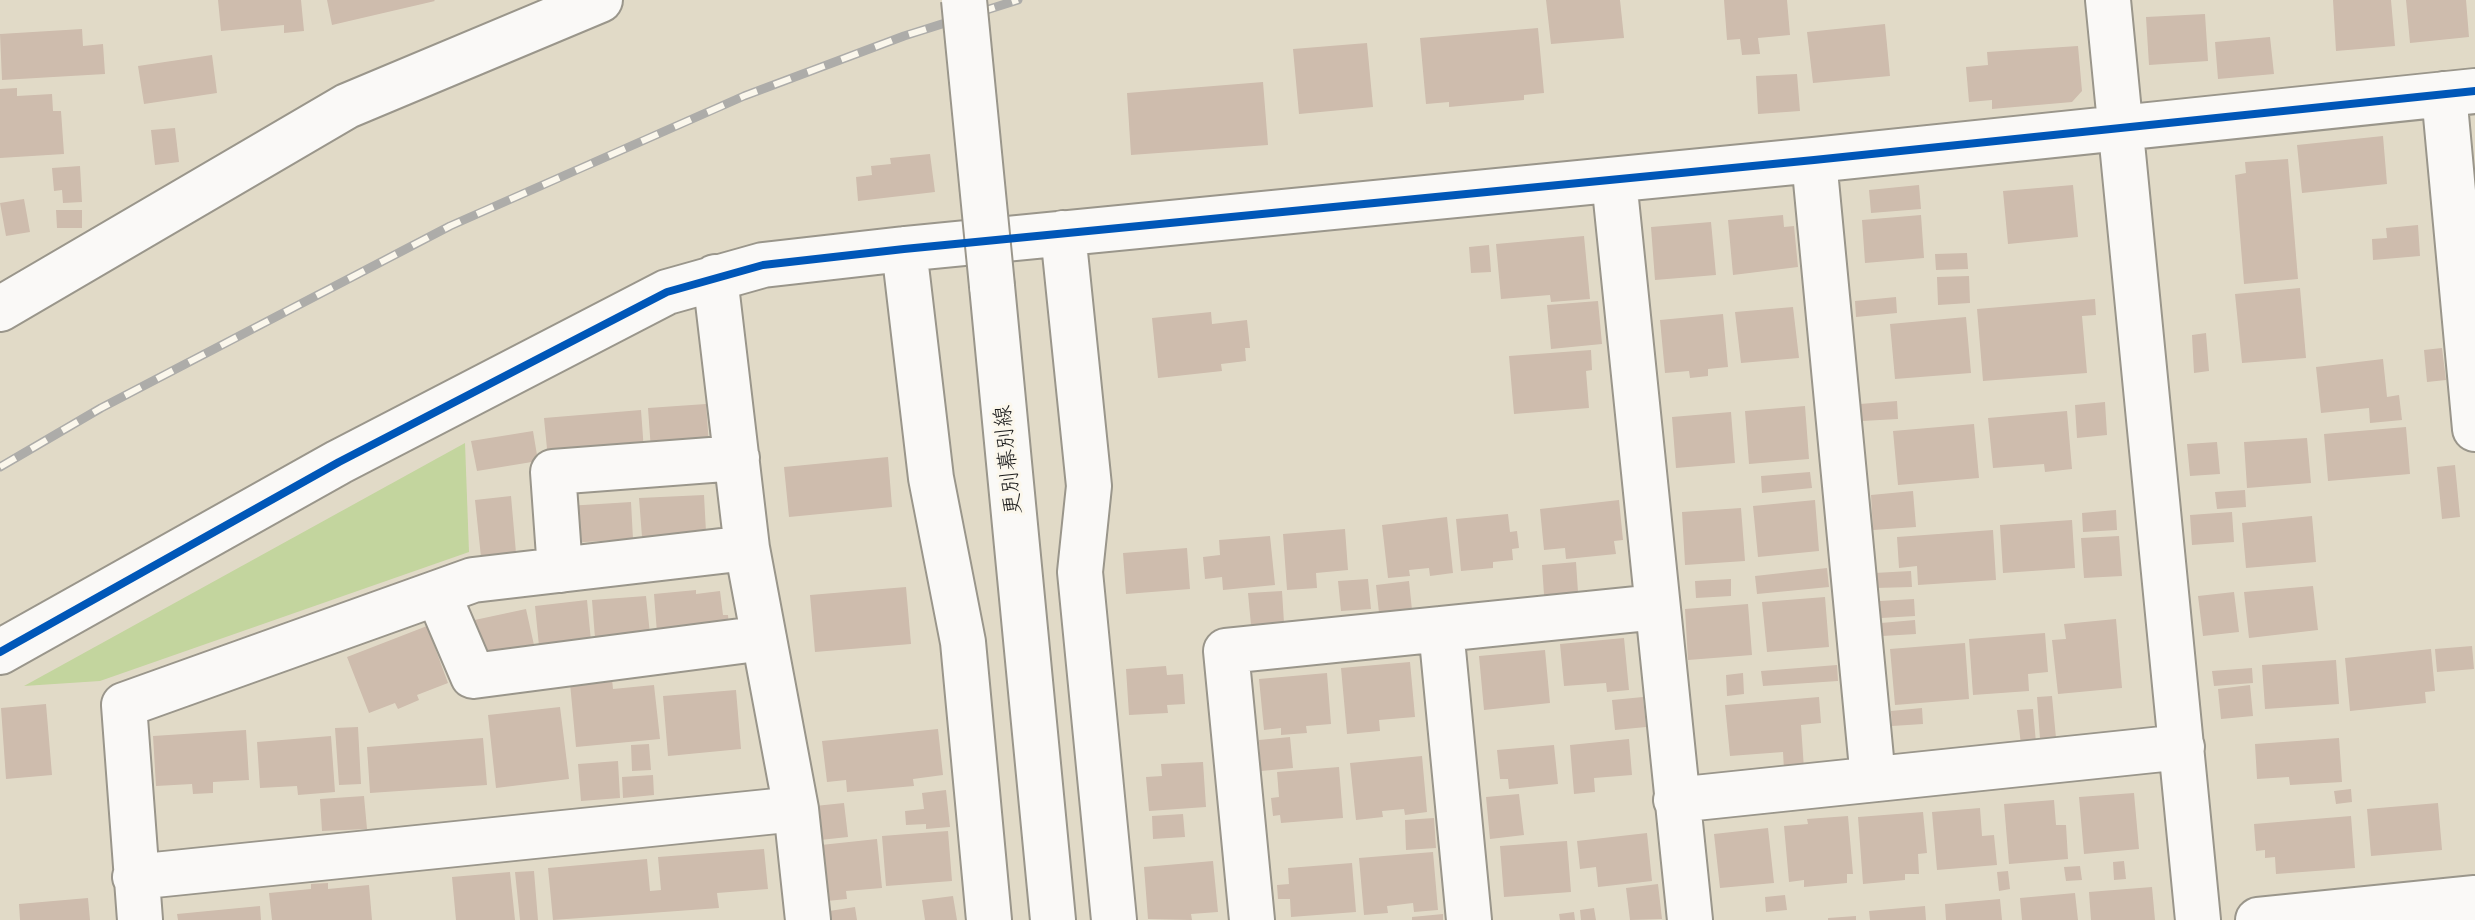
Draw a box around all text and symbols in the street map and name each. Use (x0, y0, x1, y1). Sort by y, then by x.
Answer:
street label: 更別幕別線 (990, 404, 1028, 516)

